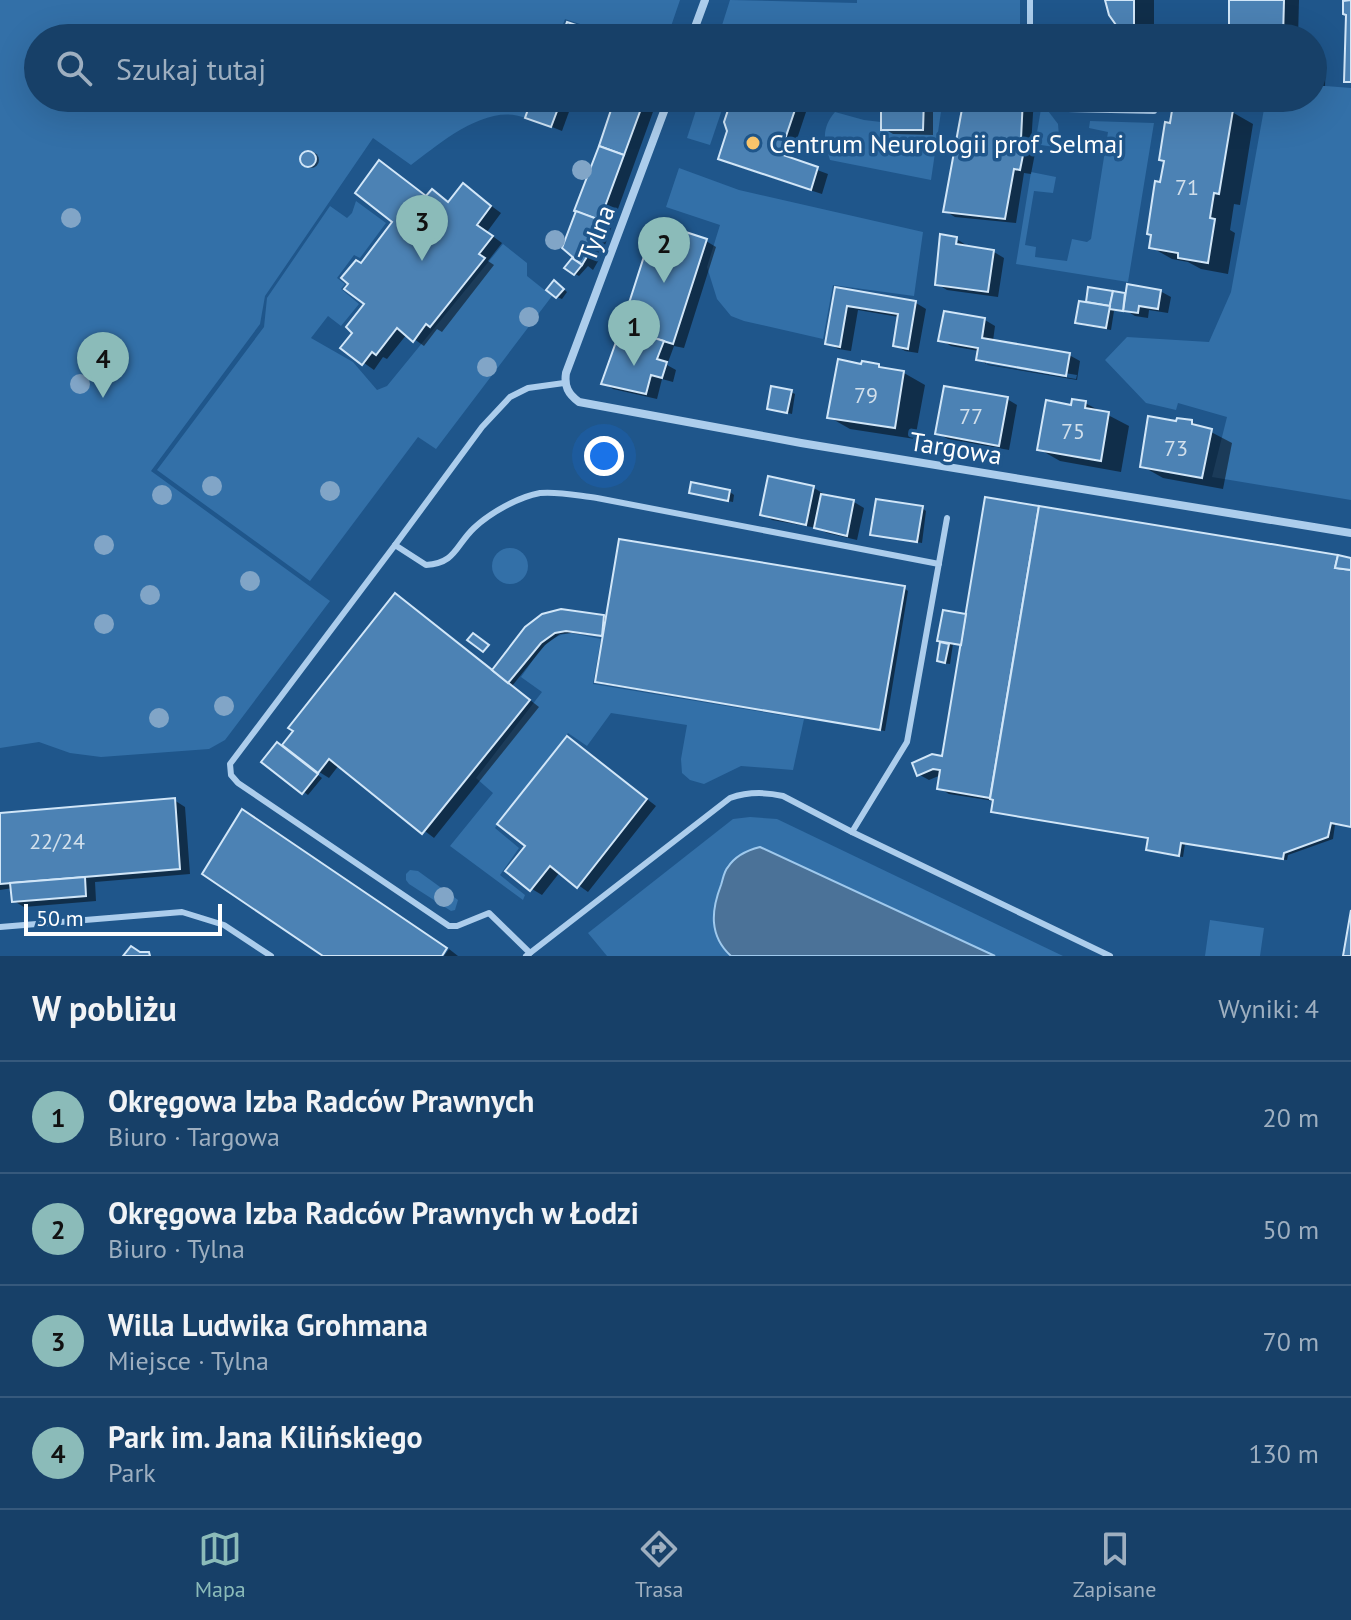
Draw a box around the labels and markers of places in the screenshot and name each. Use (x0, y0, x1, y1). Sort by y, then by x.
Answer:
place label: Centrum Neurologii prof. Selmaj (769, 127, 1124, 160)
marker: Centrum Neurologii prof. Selmaj (744, 134, 762, 152)
pin: 3 (396, 195, 448, 261)
pin: 2 (638, 217, 690, 283)
pin: 1 (608, 300, 660, 366)
pin: 4 (77, 332, 129, 398)

